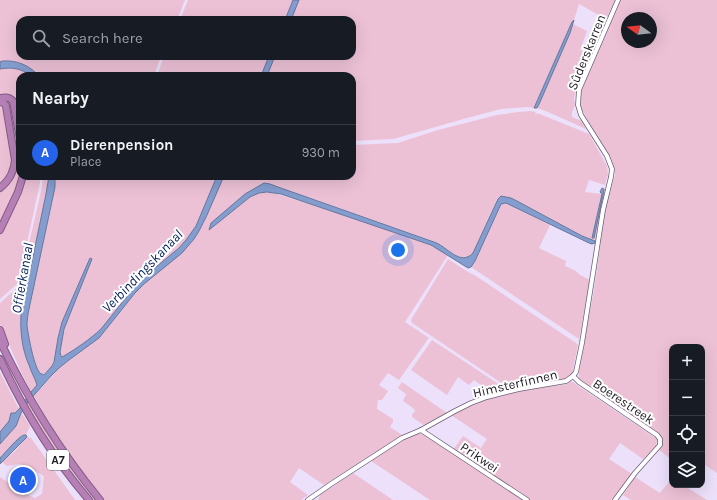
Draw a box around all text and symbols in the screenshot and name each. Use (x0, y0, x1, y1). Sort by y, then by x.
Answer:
street label: Sûderskarren (565, 12, 608, 92)
north arrow (621, 12, 657, 48)
search box (16, 16, 356, 60)
icon: search (30, 27, 52, 49)
text: Search here (62, 29, 143, 47)
text: Nearby (32, 88, 89, 108)
text: Dierenpension (70, 136, 173, 154)
text: A (41, 145, 49, 160)
text: 930 m (302, 145, 340, 160)
text: Place (70, 154, 101, 169)
water label: Verbindingskanaal (98, 226, 187, 316)
your location (388, 240, 408, 260)
water label: Offierkanaal (8, 241, 37, 315)
map controls (669, 344, 705, 488)
button: + (669, 344, 705, 380)
street label: Himsterfinnen (471, 366, 559, 401)
street label: Boerestreek (590, 376, 657, 427)
button: − (669, 380, 705, 416)
button: locate (669, 416, 705, 452)
street label: Prikwei (458, 439, 502, 476)
road number: A7 (47, 450, 69, 470)
button: layers (669, 452, 705, 488)
pin: A (10, 465, 36, 495)

